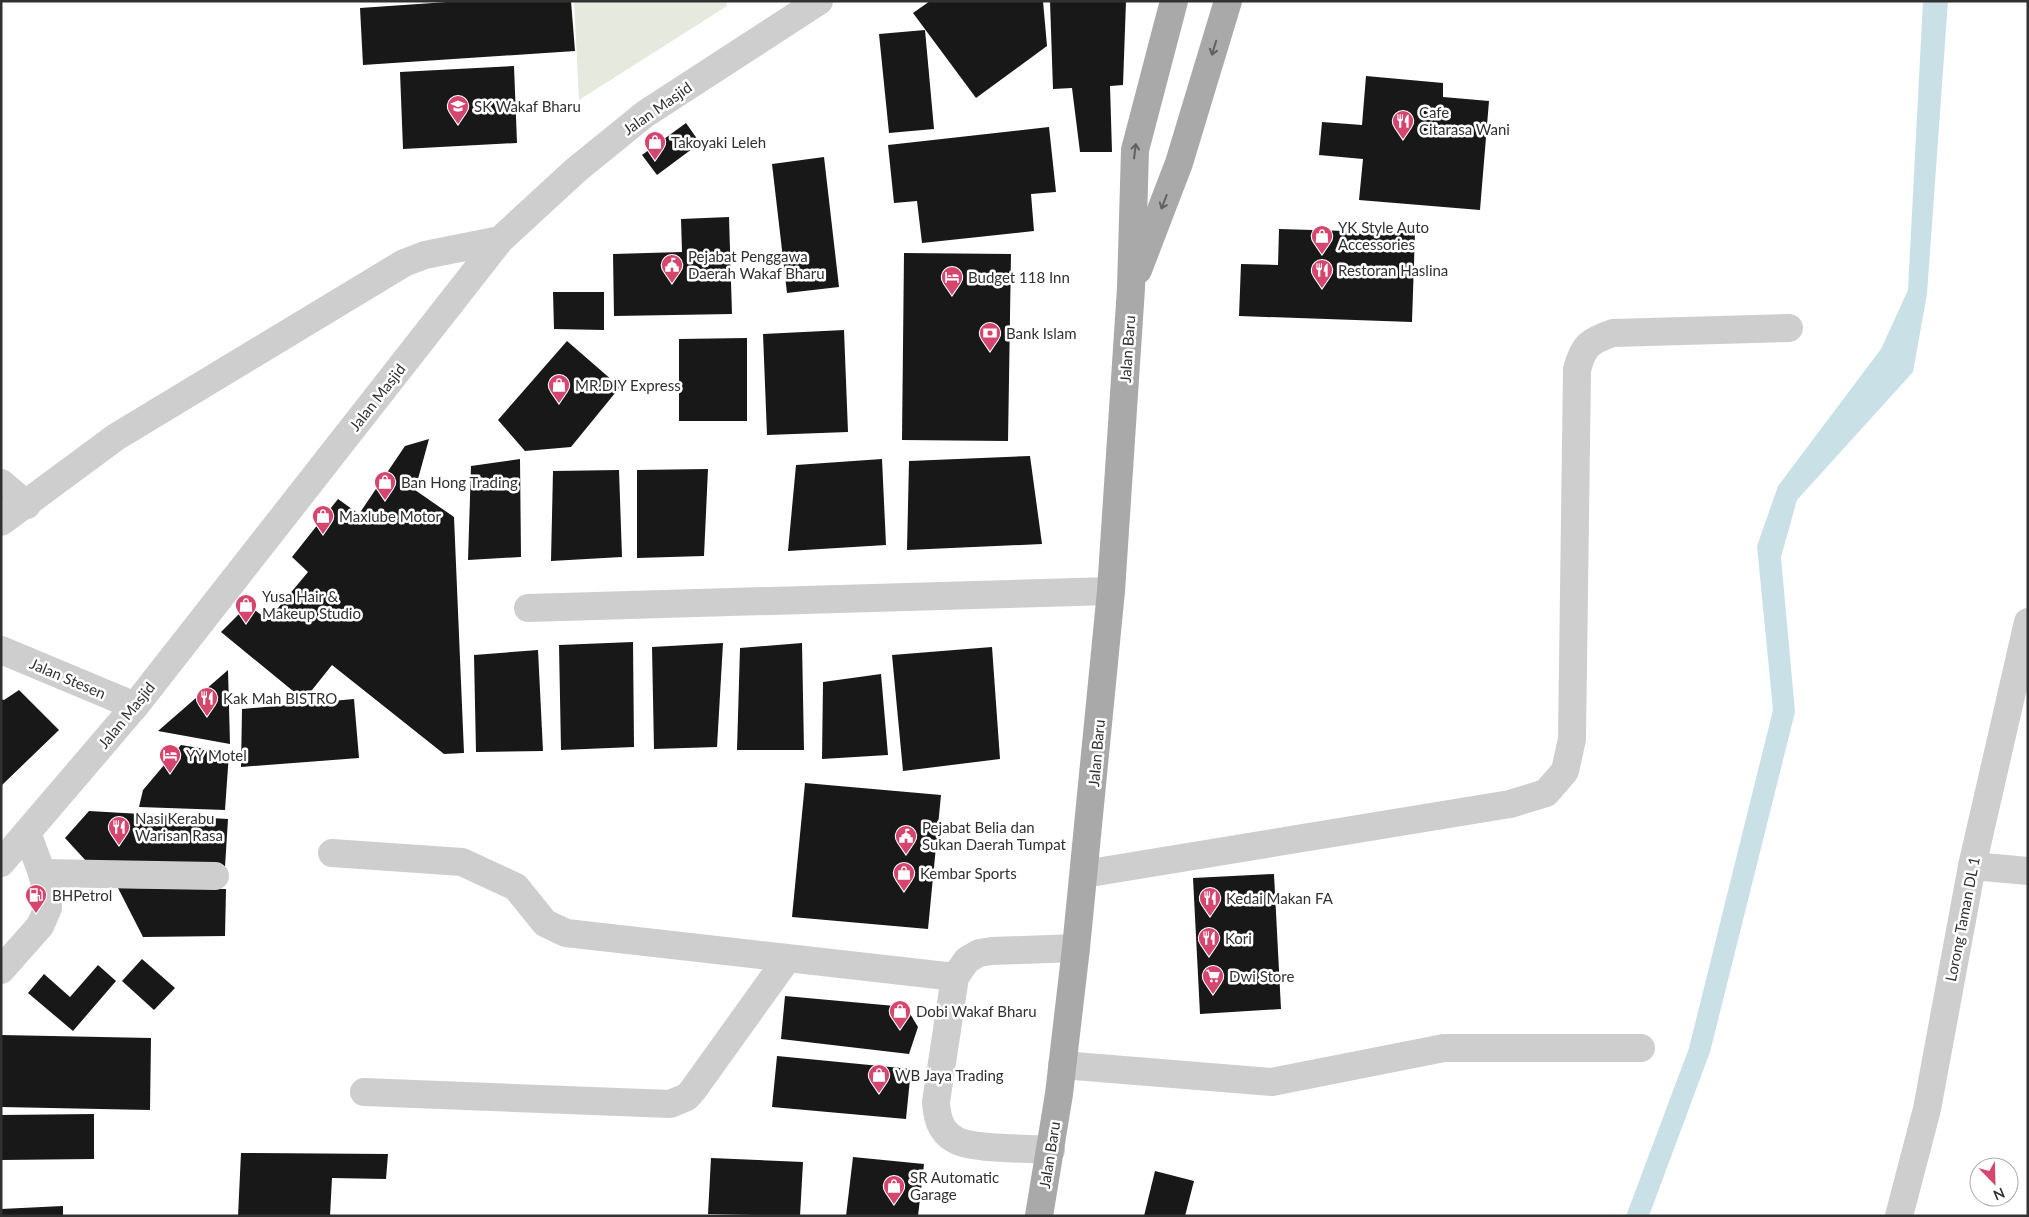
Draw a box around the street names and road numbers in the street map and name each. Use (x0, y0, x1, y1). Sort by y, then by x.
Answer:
street label: Jalan Masjid (619, 78, 695, 138)
street label: Jalan Baru (1116, 315, 1138, 383)
street label: Jalan Masjid (345, 360, 409, 434)
street label: Jalan Stesen (27, 654, 109, 702)
street label: Jalan Masjid (94, 678, 158, 752)
street label: Jalan Baru (1084, 719, 1108, 787)
street label: Lorong Taman DL 1 (1941, 855, 1983, 983)
street label: Jalan Baru (1035, 1120, 1063, 1190)

